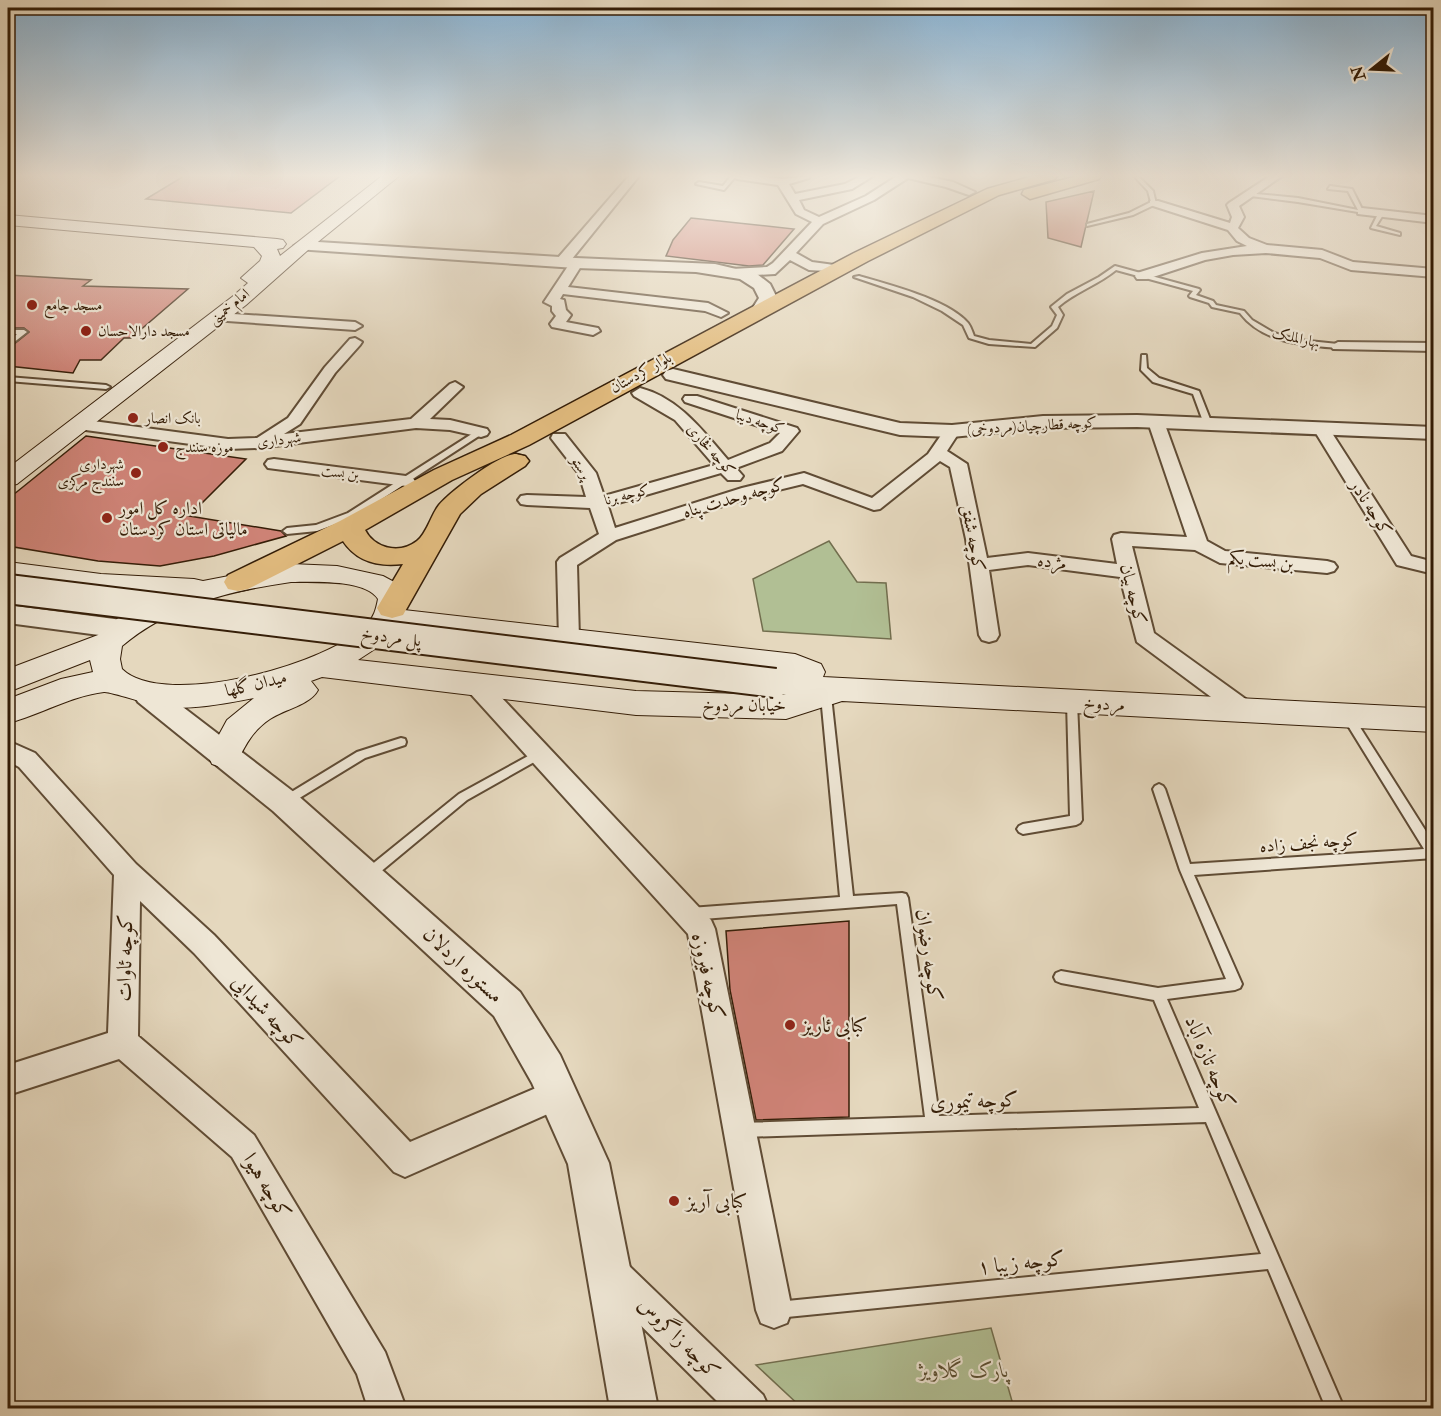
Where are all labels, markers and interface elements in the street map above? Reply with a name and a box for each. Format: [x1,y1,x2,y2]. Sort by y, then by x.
north arrow [1342,39,1402,99]
text: N [1347,63,1371,84]
street label: امام خمینی [204,285,256,332]
place label: مسجد جامع [44,296,102,319]
marker: مسجد جامع [25,298,39,312]
place label: مسجد دارالاحسان [98,322,190,341]
street label: بهارالملک [1270,323,1322,353]
marker: مسجد دارالاحسان [79,324,93,338]
street label: بلوار کردستان [607,348,675,398]
street label: کوچه دیبا [733,405,787,440]
place label: بانک انصار [143,409,201,428]
marker: بانک انصار [126,411,140,425]
street label: کوچه قطارچیان(مردوخی) [966,413,1098,440]
street label: کوچه فخاری [682,420,739,481]
street label: شهرداری [256,428,302,452]
place label: موزه سنندج [175,438,234,460]
marker: موزه سنندج [156,440,170,454]
street label: پرستو [566,451,596,485]
place label: شهرداری سنندج مرکزی [57,455,124,494]
street label: بن بست [320,461,360,485]
marker: شهرداری سنندج مرکزی [129,466,143,480]
street label: کوچه وحدت پناه [680,472,789,526]
street label: کوچه نادر [1343,474,1397,541]
street label: کوچه برنا [602,480,652,511]
place label: اداره کل امور مالیاتی استان کردستان [117,497,248,541]
street label: کوچه شفق [955,503,990,573]
marker: اداره کل امور مالیاتی استان کردستان [100,511,114,525]
street label: بن بست یکم [1227,546,1295,581]
street label: مژده [1036,549,1068,576]
street label: کوچه بیان [1113,561,1152,627]
street label: پل مردوخ [359,622,424,656]
street label: میدان گلها [223,666,289,702]
street label: مردوخ [1082,691,1126,721]
street label: خیابان مردوخ [702,694,786,721]
street label: کوچه نجف زاده [1259,828,1359,859]
street label: کوچه رضوان [909,907,949,1003]
street label: کوچه ئاوات [111,914,139,1002]
street label: مستوره اردلان [417,921,509,1009]
street label: کوچه فیروزه [685,930,731,1022]
street label: کوچه شیدایی [225,969,309,1055]
street label: کوچه تازه آباد [1178,1011,1242,1113]
place label: کبابی ئاریز [800,1012,867,1040]
marker: کبابی ئاریز [783,1018,797,1032]
street label: کوچه تیموری [929,1086,1019,1116]
street label: کوچه هیوا [237,1148,297,1224]
place label: کبابی آریز [684,1188,747,1216]
marker: کبابی آریز [667,1194,681,1208]
street label: کوچه زیبا ۱ [976,1245,1066,1281]
street label: کوچه زاگروس [632,1290,727,1385]
park label: پارک گلاویژ [917,1357,1011,1385]

